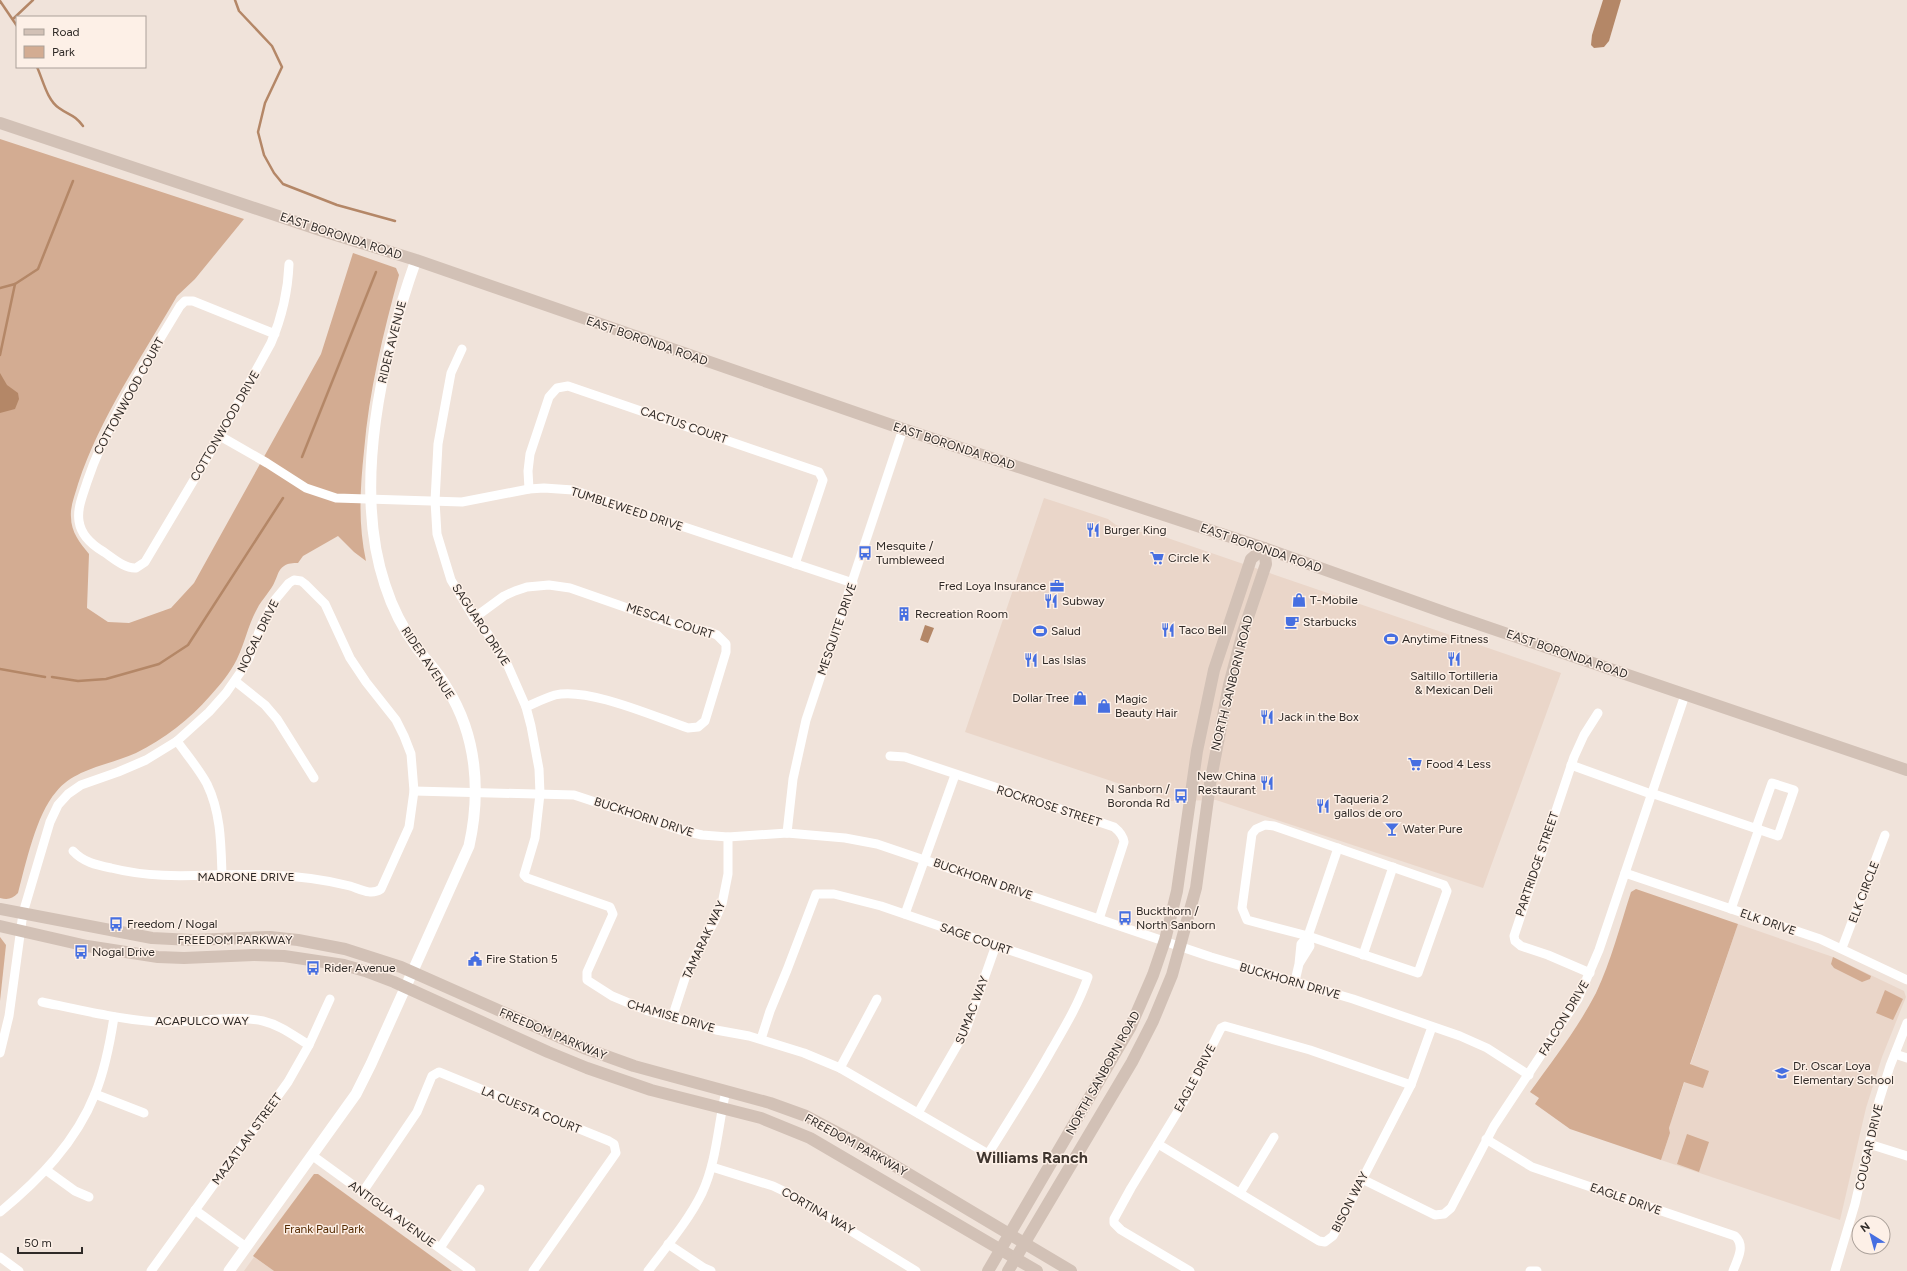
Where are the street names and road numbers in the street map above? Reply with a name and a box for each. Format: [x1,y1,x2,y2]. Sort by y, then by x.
street label: EAST BORONDA ROAD [278,210,404,262]
street label: RIDER AVENUE [375,299,409,385]
street label: EAST BORONDA ROAD [584,314,710,368]
street label: COTTONWOOD COURT [91,335,167,457]
street label: COTTONWOOD DRIVE [188,368,262,484]
street label: CACTUS COURT [639,404,730,447]
street label: EAST BORONDA ROAD [891,420,1017,472]
street label: TUMBLEWEED DRIVE [569,484,685,534]
street label: EAST BORONDA ROAD [1198,521,1324,575]
street label: SAGUARO DRIVE [449,581,513,669]
street label: MESQUITE DRIVE [815,581,859,677]
street label: NOGAL DRIVE [234,597,282,675]
street label: MESCAL COURT [624,600,716,642]
street label: NORTH SANBORN ROAD [1208,614,1256,752]
street label: RIDER AVENUE [399,624,457,702]
street label: EAST BORONDA ROAD [1504,627,1630,681]
street label: ROCKROSE STREET [995,782,1104,830]
street label: BUCKHORN DRIVE [592,794,696,840]
street label: PARTRIDGE STREET [1513,810,1562,918]
street label: BUCKHORN DRIVE [931,855,1035,903]
street label: ELK CIRCLE [1846,859,1882,925]
street label: MADRONE DRIVE [197,870,295,884]
street label: TAMARAK WAY [680,898,729,981]
street label: ELK DRIVE [1738,906,1798,938]
street label: SAGE COURT [938,920,1014,958]
street label: FREEDOM PARKWAY [177,933,293,947]
street label: BUCKHORN DRIVE [1238,960,1342,1002]
street label: SUMAC WAY [953,973,992,1046]
street label: FALCON DRIVE [1536,978,1592,1058]
street label: CHAMISE DRIVE [625,997,717,1035]
street label: FREEDOM PARKWAY [497,1005,609,1063]
street label: NORTH SANBORN ROAD [1063,1009,1143,1137]
street label: ACAPULCO WAY [155,1014,250,1028]
street label: EAGLE DRIVE [1171,1042,1219,1114]
street label: LA CUESTA COURT [479,1084,583,1137]
street label: MAZATLAN STREET [209,1090,285,1187]
street label: COUGAR DRIVE [1852,1102,1886,1192]
street label: FREEDOM PARKWAY [802,1111,910,1179]
street label: BISON WAY [1329,1169,1372,1235]
street label: ANTIGUA AVENUE [346,1178,438,1250]
street label: EAGLE DRIVE [1588,1180,1664,1218]
street label: CORTINA WAY [779,1184,858,1238]

